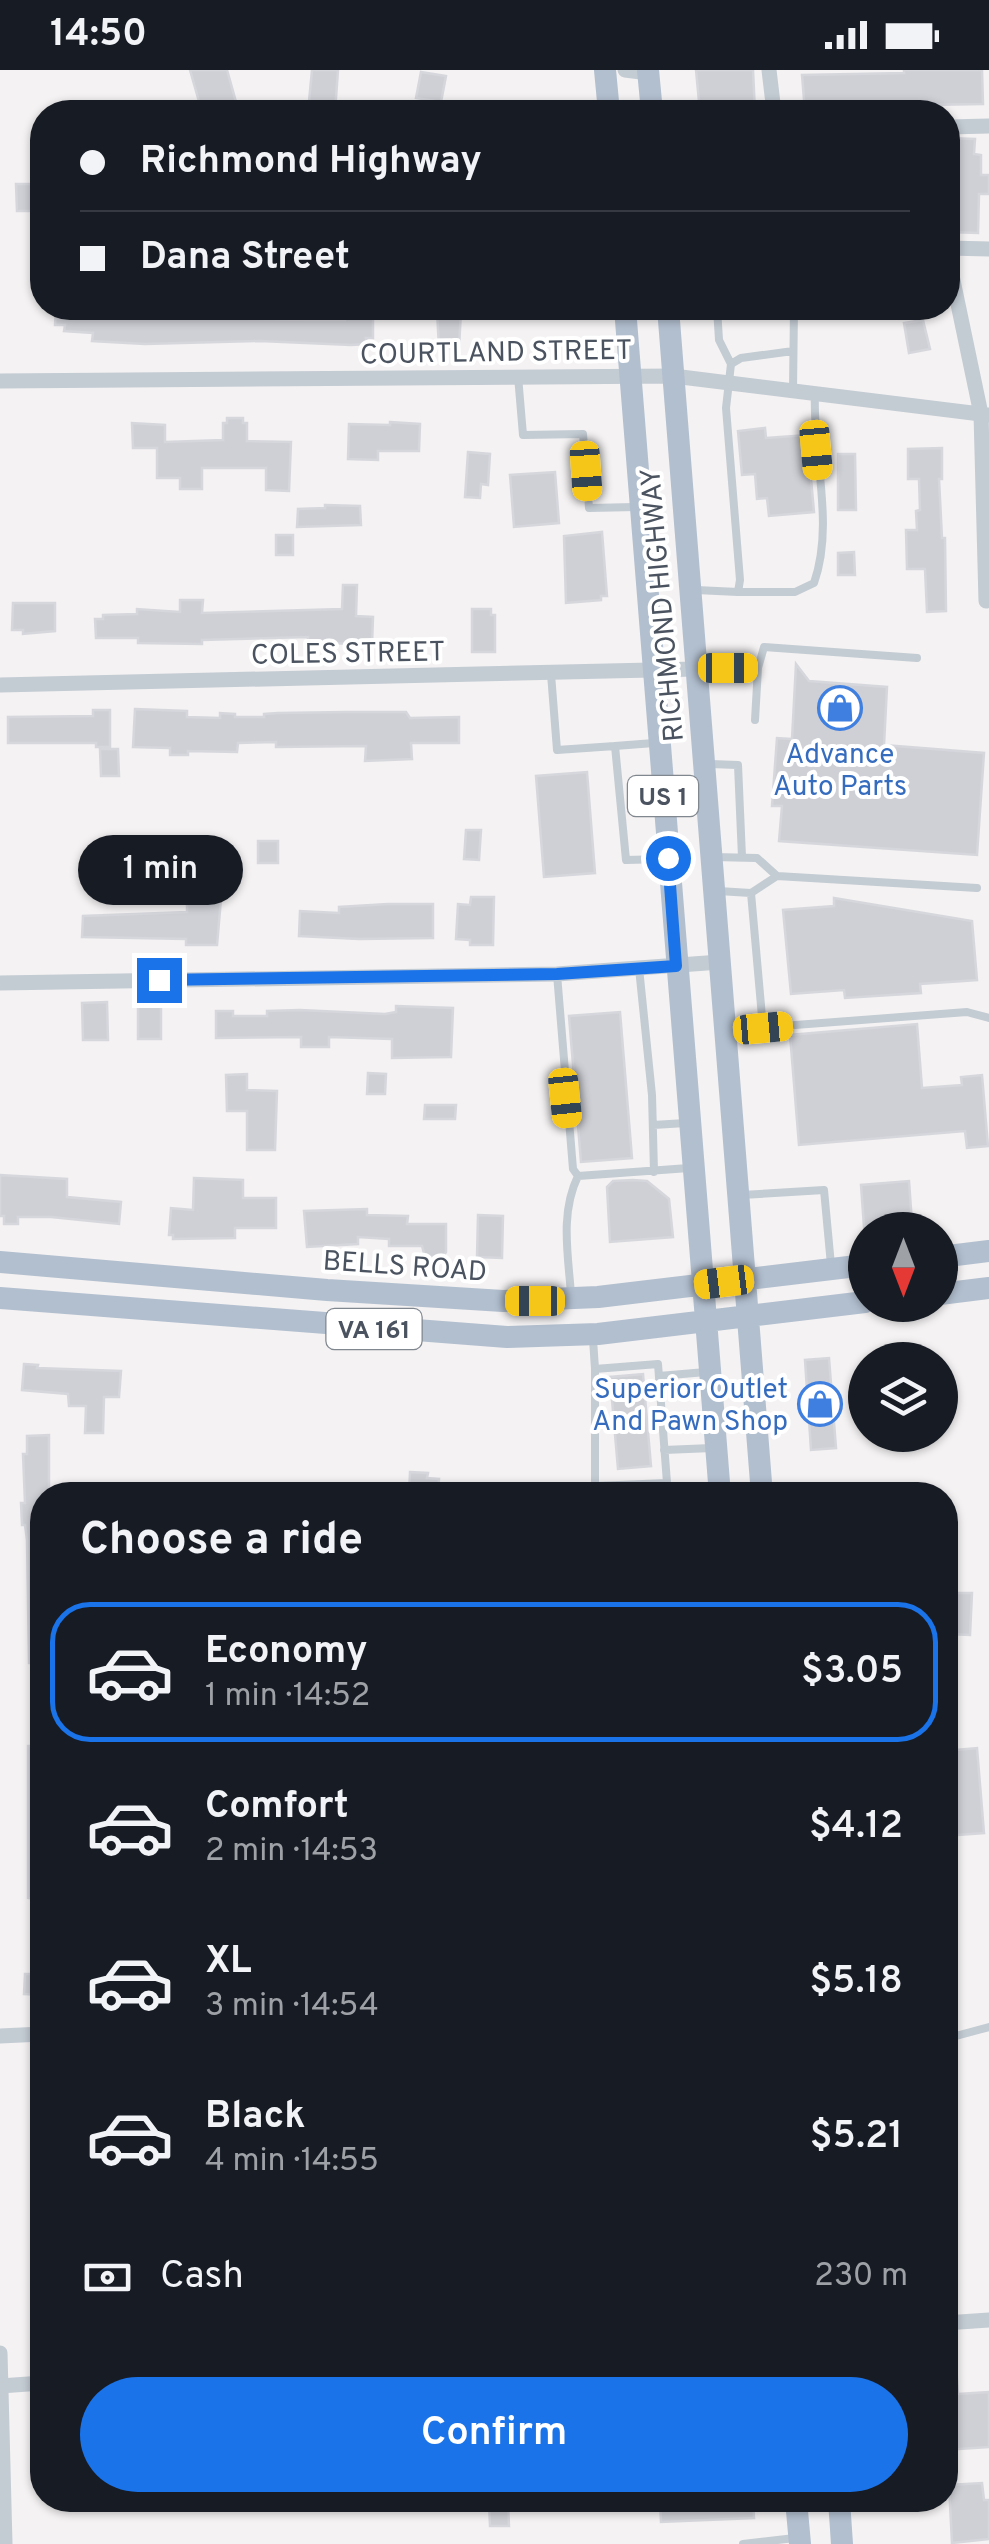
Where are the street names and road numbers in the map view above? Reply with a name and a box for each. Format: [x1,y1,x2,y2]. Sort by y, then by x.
street label: COURTLAND STREET [360,334,633,374]
street label: RICHMOND HIGHWAY [634,466,694,743]
street label: COLES STREET [251,635,445,675]
road number: US 1 [628,776,698,816]
street label: BELLS ROAD [321,1244,488,1292]
road number: VA 161 [326,1309,422,1349]

